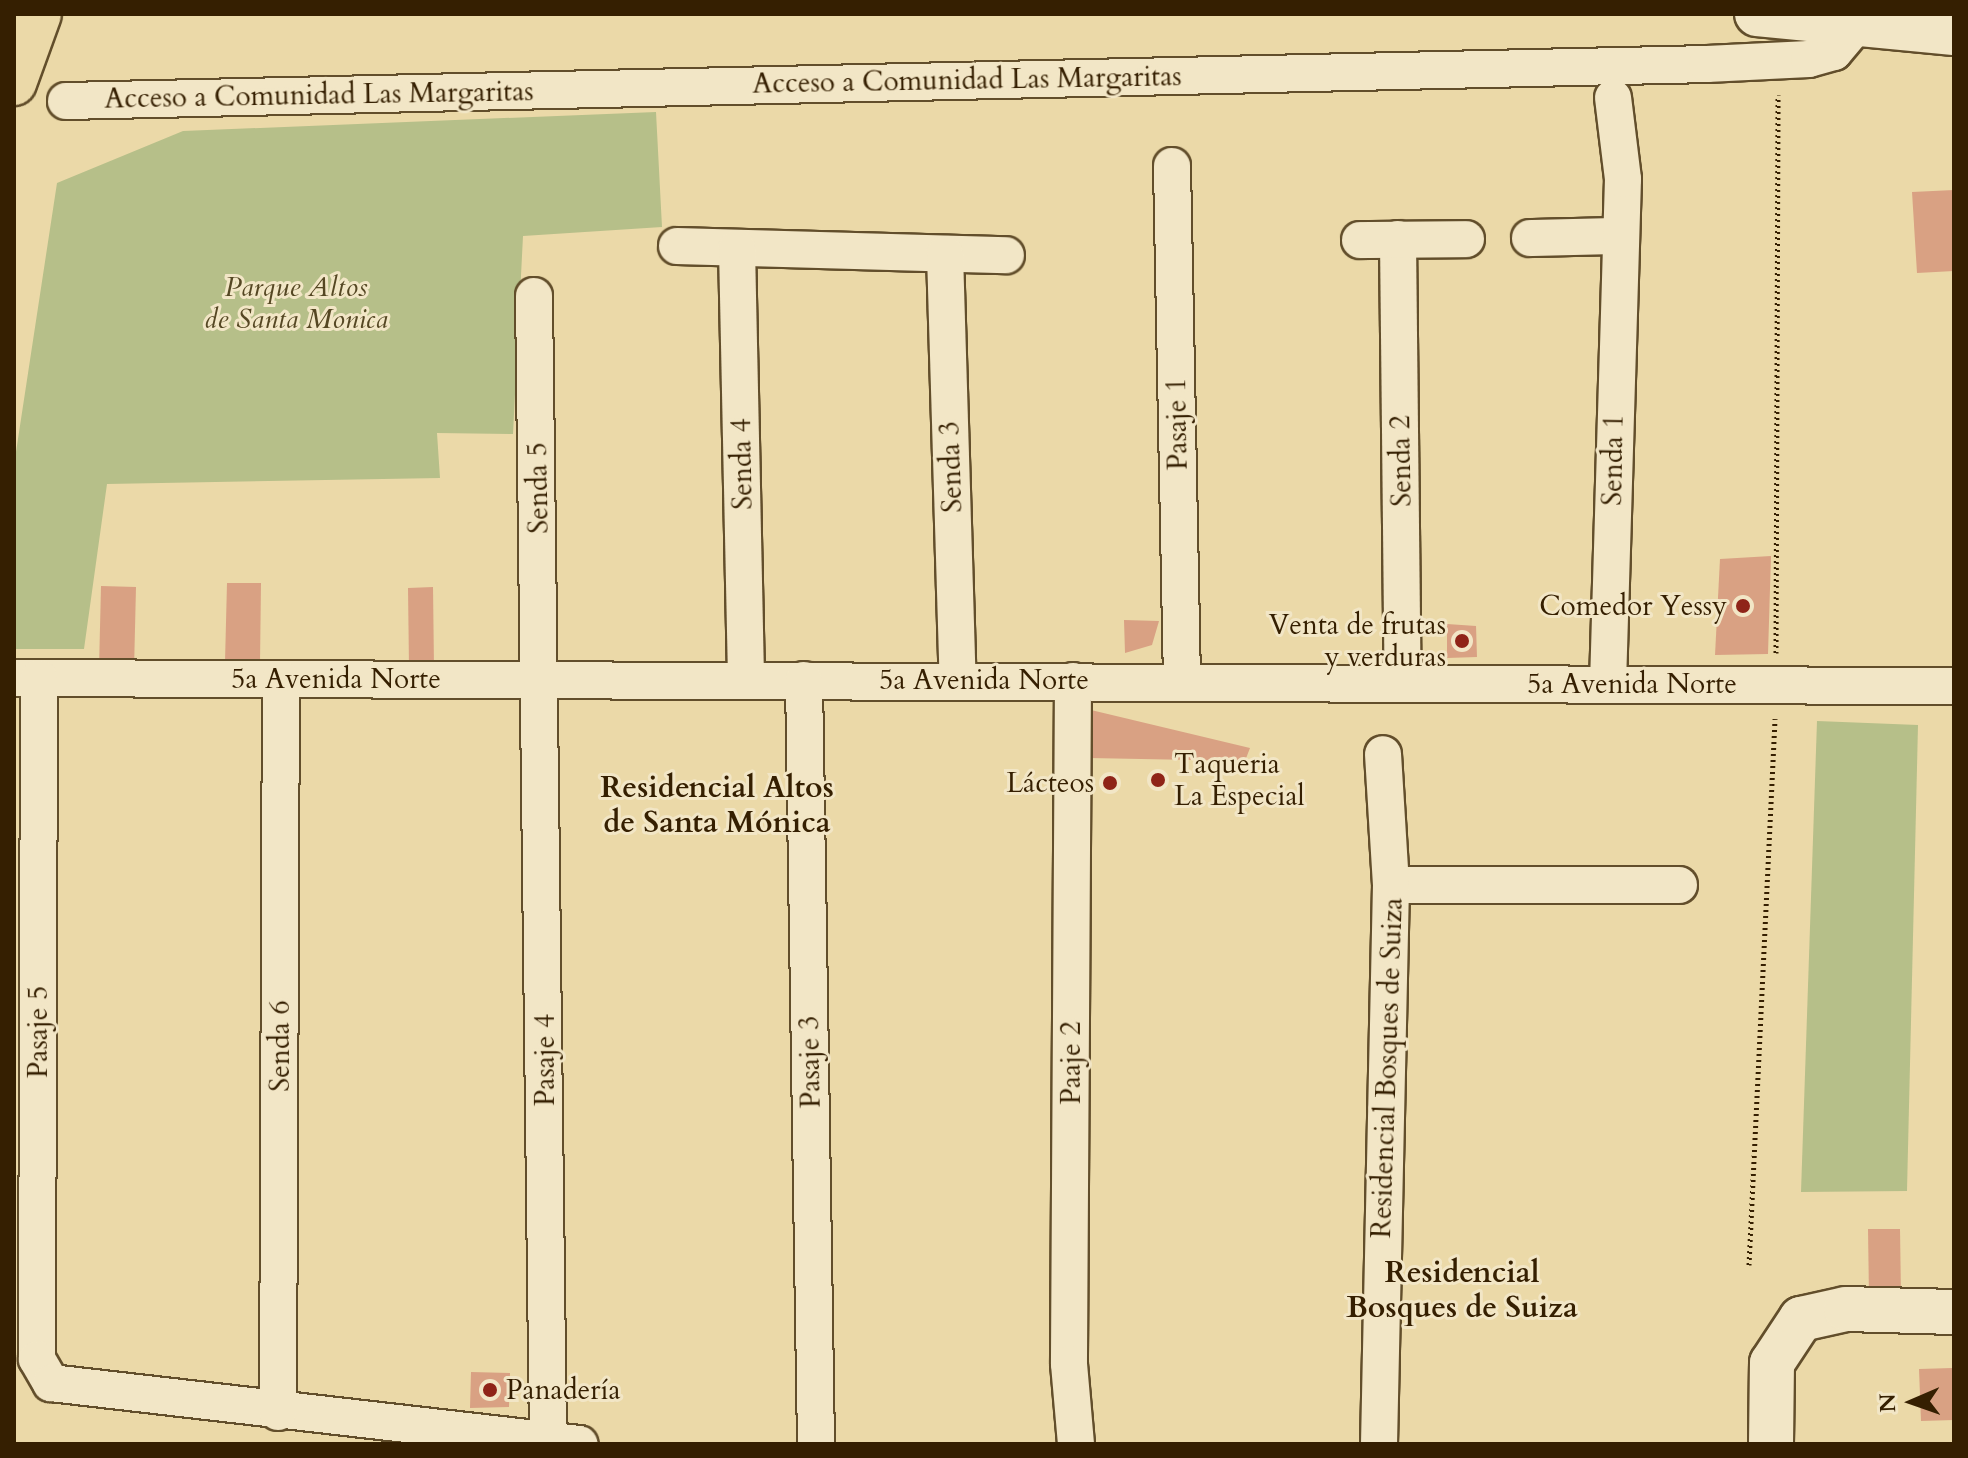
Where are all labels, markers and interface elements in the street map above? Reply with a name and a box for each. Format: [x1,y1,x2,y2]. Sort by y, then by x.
street label: Acceso a Comunidad Las Margaritas [752,59,1182,101]
street label: Acceso a Comunidad Las Margaritas [104,74,534,116]
park label: Parque Altos de Santa Monica [204,270,388,336]
street label: Pasaje 1 [1159,377,1195,471]
street label: Senda 1 [1595,414,1631,506]
street label: Senda 2 [1383,415,1419,507]
street label: Senda 4 [724,418,760,510]
street label: Senda 3 [933,421,969,513]
street label: Senda 5 [520,442,556,534]
place label: Comedor Yessy [1539,589,1727,623]
marker: Comedor Yessy [1734,597,1752,615]
place label: Venta de frutas y verduras [1269,608,1446,674]
marker: Venta de frutas y verduras [1453,632,1471,650]
street label: 5a Avenida Norte [231,662,441,696]
street label: 5a Avenida Norte [879,663,1089,697]
street label: 5a Avenida Norte [1527,667,1737,701]
place label: Taqueria La Especial [1174,747,1305,813]
place label: Lácteos [1006,766,1094,800]
district label: Residencial Altos de Santa Mónica [600,770,834,840]
marker: Taqueria La Especial [1149,771,1167,789]
marker: Lácteos [1101,774,1119,792]
street label: Residencial Bosques de Suiza [1364,897,1410,1239]
street label: Pasaje 5 [21,986,55,1078]
street label: Senda 6 [263,1000,297,1092]
street label: Pasaje 4 [528,1014,562,1106]
street label: Pasaje 3 [792,1015,828,1109]
street label: Paaje 2 [1054,1021,1088,1105]
district label: Residencial Bosques de Suiza [1346,1255,1578,1326]
north arrow [1872,1362,1952,1442]
place label: Panadería [506,1373,620,1407]
marker: Panadería [481,1381,499,1399]
text: N [1873,1393,1903,1413]

